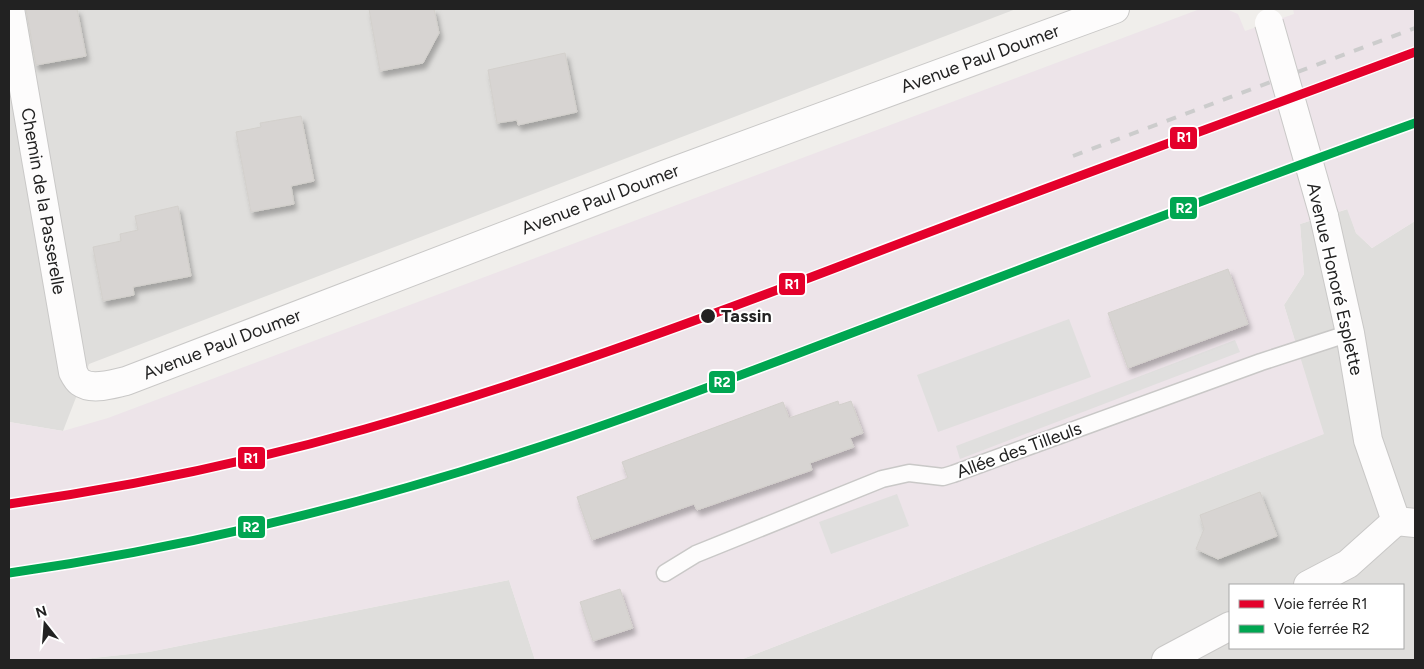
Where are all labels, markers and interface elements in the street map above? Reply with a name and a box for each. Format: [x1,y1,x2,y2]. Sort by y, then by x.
street label: Avenue Paul Doumer [898,19,1062,98]
street label: Chemin de la Passerelle [16,106,70,296]
line badge: R1 [1169,126,1198,150]
text: R1 [1177,129,1191,146]
street label: Avenue Paul Doumer [518,159,682,239]
street label: Avenue Honoré Esplette [1302,181,1368,378]
line badge: R2 [1169,196,1198,220]
text: R2 [1175,200,1193,217]
line badge: R1 [778,272,806,296]
text: R1 [785,276,799,293]
street label: Avenue Paul Doumer [140,304,304,384]
place label: Tassin [721,305,772,327]
marker: Tassin [699,307,717,325]
line badge: R2 [708,370,736,394]
text: R2 [713,374,731,391]
street label: Allée des Tilleuls [953,417,1085,483]
line badge: R1 [237,446,266,470]
text: R1 [244,450,258,467]
line badge: R2 [237,515,266,539]
text: R2 [242,519,260,536]
legend [1229,584,1404,649]
text: Voie ferrée R1 [1274,595,1367,613]
north arrow [20,599,70,649]
text: N [34,602,49,622]
text: Voie ferrée R2 [1274,620,1370,638]

